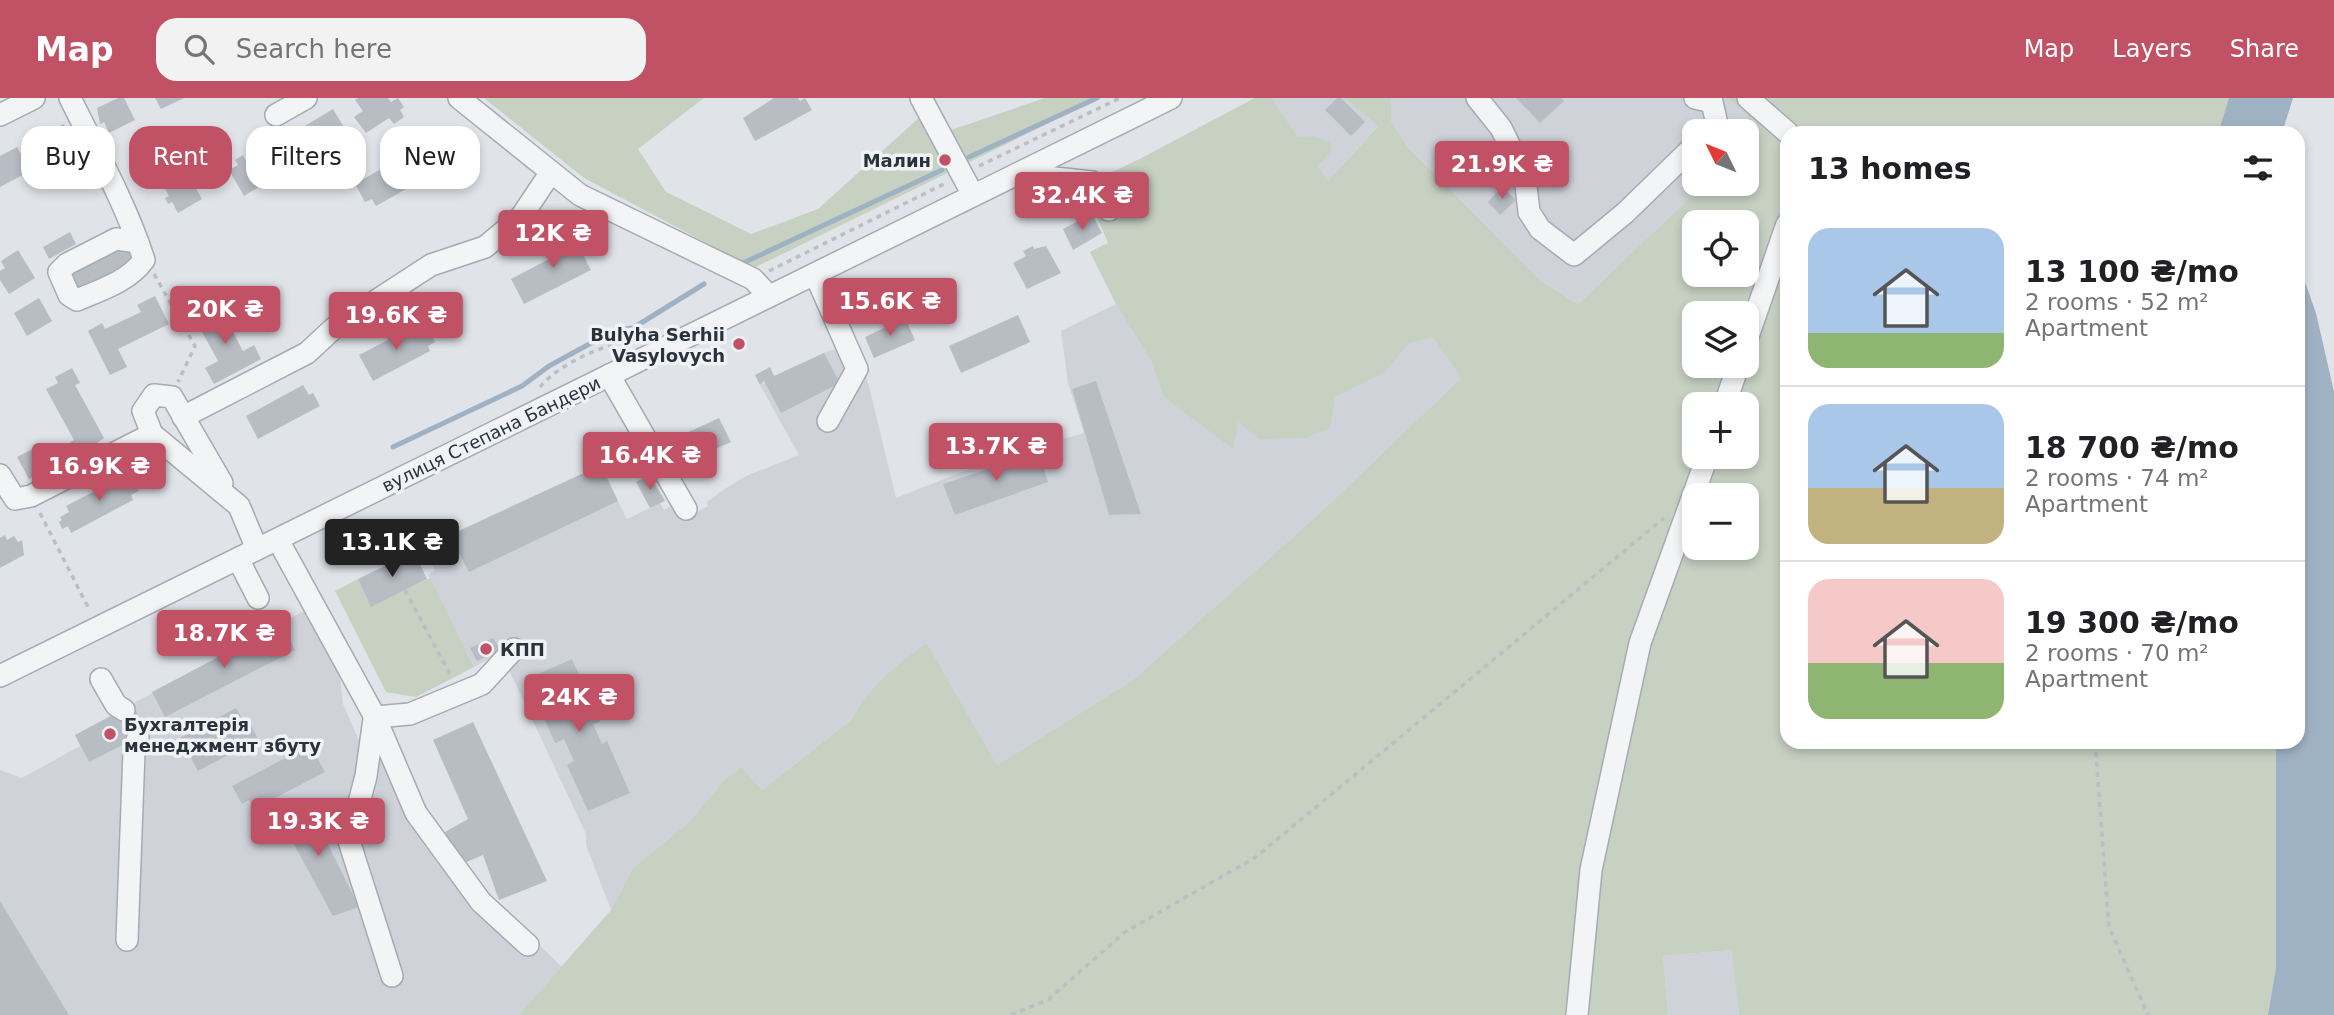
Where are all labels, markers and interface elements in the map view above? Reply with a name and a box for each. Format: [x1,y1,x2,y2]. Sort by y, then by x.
search box [156,18,646,81]
text: Map [35,30,114,69]
icon: search [180,30,218,68]
text: Search here [236,34,392,64]
text: Map [2024,35,2074,63]
text: Layers [2112,35,2192,63]
text: Share [2230,35,2299,63]
north arrow [1682,119,1759,196]
map controls [1682,119,1759,560]
chip: Buy [21,126,115,189]
chip: Rent [129,126,232,189]
chip: Filters [246,126,366,189]
chip: New [380,126,480,189]
pin: 21.9K ₴ [1437,141,1567,201]
icon: filters [2239,149,2277,187]
place label: Малин [863,150,931,171]
text: 21.9K ₴ [1451,151,1553,177]
text: 13 homes [1808,151,1972,186]
marker: Малин [937,152,953,168]
pin: 32.4K ₴ [1017,172,1147,232]
text: 32.4K ₴ [1031,182,1133,208]
button: locate [1682,210,1759,287]
pin: 12K ₴ [504,211,602,270]
text: 12K ₴ [514,220,592,246]
text: 13 100 ₴/mo [2025,254,2239,289]
icon: home [1864,256,1948,340]
pin: 15.6K ₴ [825,278,955,338]
pin: 20K ₴ [176,286,274,346]
text: 15.6K ₴ [839,288,941,314]
text: 2 rooms · 52 m² [2025,289,2209,315]
pin: 19.6K ₴ [331,292,461,352]
text: 20K ₴ [186,296,264,322]
button: layers [1682,301,1759,378]
text: 19.6K ₴ [345,302,447,328]
text: Apartment [2025,315,2148,341]
place label: Bulyha Serhii Vasylovych [590,324,725,366]
marker: Bulyha Serhii Vasylovych [731,336,747,352]
street label: вулиця Степана Бандери [378,372,604,496]
button: + [1682,392,1759,469]
pin: 13.7K ₴ [931,424,1061,483]
text: 18 700 ₴/mo [2025,430,2239,465]
pin: 16.4K ₴ [585,432,715,492]
icon: home [1864,432,1948,516]
text: 13.7K ₴ [945,433,1047,459]
text: 16.4K ₴ [599,442,701,468]
pin: 16.9K ₴ [34,444,164,503]
text: 16.9K ₴ [48,453,150,479]
text: 2 rooms · 74 m² [2025,465,2209,491]
button: − [1682,483,1759,560]
text: Apartment [2025,491,2148,517]
pin: 13.1K ₴ [327,519,457,579]
text: 13.1K ₴ [341,529,443,555]
text: 19 300 ₴/mo [2025,605,2239,640]
icon: home [1864,607,1948,691]
pin: 18.7K ₴ [159,610,289,670]
text: 18.7K ₴ [173,620,275,646]
place label: КПП [500,639,545,660]
text: 2 rooms · 70 m² [2025,640,2209,666]
marker: КПП [478,641,494,657]
text: Apartment [2025,666,2148,692]
pin: 24K ₴ [530,674,628,734]
text: 24K ₴ [540,684,618,710]
place label: Бухгалтерія менеджмент збуту [124,714,321,756]
marker: Бухгалтерія менеджмент збуту [102,726,118,742]
pin: 19.3K ₴ [253,798,383,858]
text: 19.3K ₴ [267,808,369,834]

